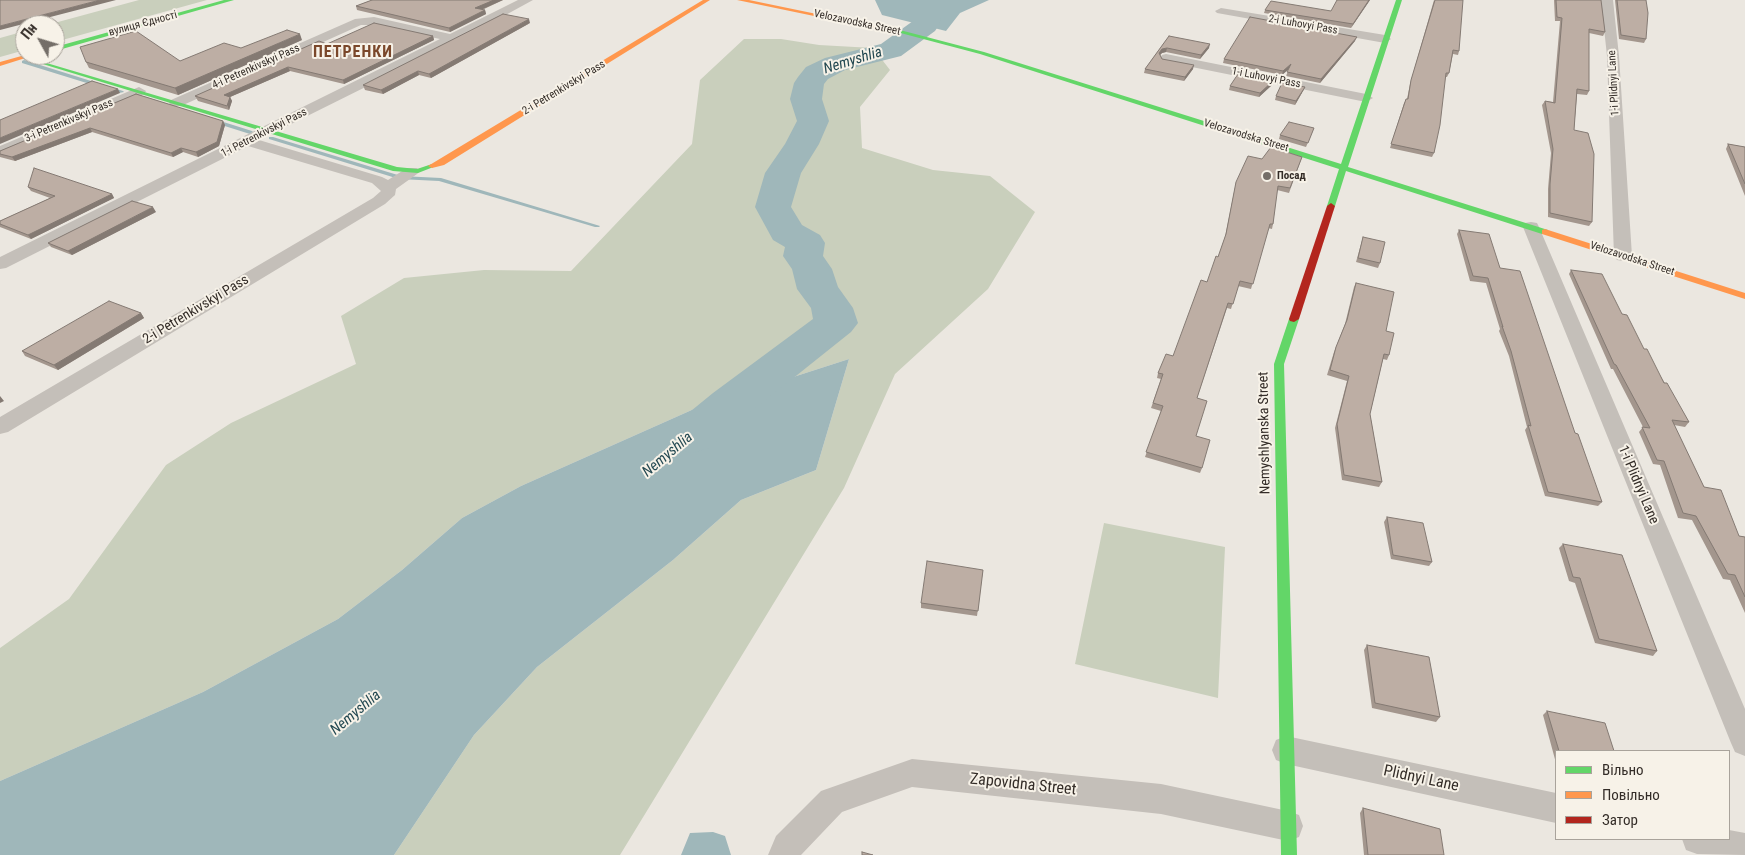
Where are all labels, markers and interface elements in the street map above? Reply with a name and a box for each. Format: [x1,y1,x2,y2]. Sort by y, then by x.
street label: Velozavodska Street [812,7,902,39]
street label: вулиця Єдності [107,9,179,39]
street label: 2-i Luhovyi Pass [1267,12,1339,38]
north arrow [15,15,65,65]
text: Пн [18,20,40,42]
street label: 4-i Petrenkivskyi Pass [210,42,302,92]
district label: ПЕТРЕНКИ [312,43,394,63]
water label: Nemyshlia [822,44,884,78]
street label: 1-i Plidnyi Lane [1606,50,1622,116]
street label: 2-i Petrenkivskyi Pass [520,58,608,118]
street label: 1-i Luhovyi Pass [1230,65,1302,91]
street label: 3-i Petrenkivskyi Pass [23,96,115,146]
street label: 1-i Petrenkivskyi Pass [219,106,309,160]
street label: Velozavodska Street [1202,117,1290,155]
place label: Посад [1277,169,1306,183]
marker: Посад [1261,170,1273,182]
street label: Velozavodska Street [1588,239,1676,279]
street label: 2-i Petrenkivskyi Pass [140,272,252,348]
street label: Nemyshlyanska Street [1256,372,1274,494]
water label: Nemyshlia [639,429,697,481]
street label: 1-i Plidnyi Lane [1614,443,1662,527]
water label: Nemyshlia [327,687,385,739]
legend [1555,750,1730,840]
text: Вільно [1602,761,1644,779]
street label: Plidnyi Lane [1382,762,1460,796]
street label: Zapovidna Street [969,770,1077,800]
text: Повільно [1602,786,1660,804]
text: Затор [1602,811,1638,829]

